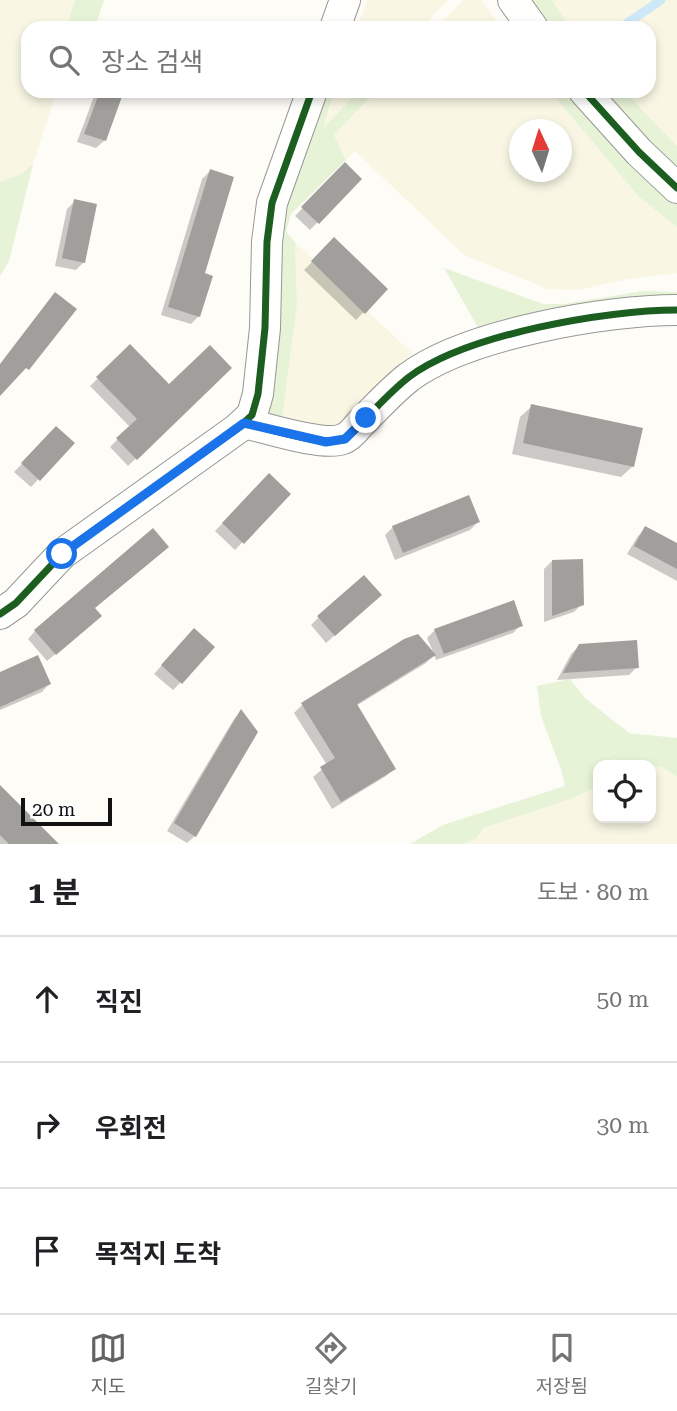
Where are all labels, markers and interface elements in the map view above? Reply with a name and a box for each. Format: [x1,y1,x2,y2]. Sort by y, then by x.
search box [21,21,656,98]
icon: search [45,41,83,79]
text: 장소 검색 [101,47,203,77]
north arrow [509,119,572,182]
route end [350,402,381,433]
route start [46,538,77,569]
map controls [593,760,656,823]
button: locate [593,760,656,823]
scale bar [21,795,112,827]
text: 20 m [32,798,75,821]
text: 1 분 [28,875,80,910]
text: 도보 · 80 m [537,879,649,906]
icon: ahead [28,980,66,1018]
text: 50 m [596,986,649,1013]
text: 직진 [95,987,143,1017]
icon: right [28,1106,66,1144]
text: 30 m [596,1112,649,1139]
text: 우회전 [95,1113,167,1143]
icon: arrive [28,1232,66,1270]
text: 목적지 도착 [95,1239,221,1269]
tab: 지도 [89,1329,127,1398]
tab: 길찾기 [305,1329,358,1398]
tab: 저장됨 [536,1329,588,1398]

